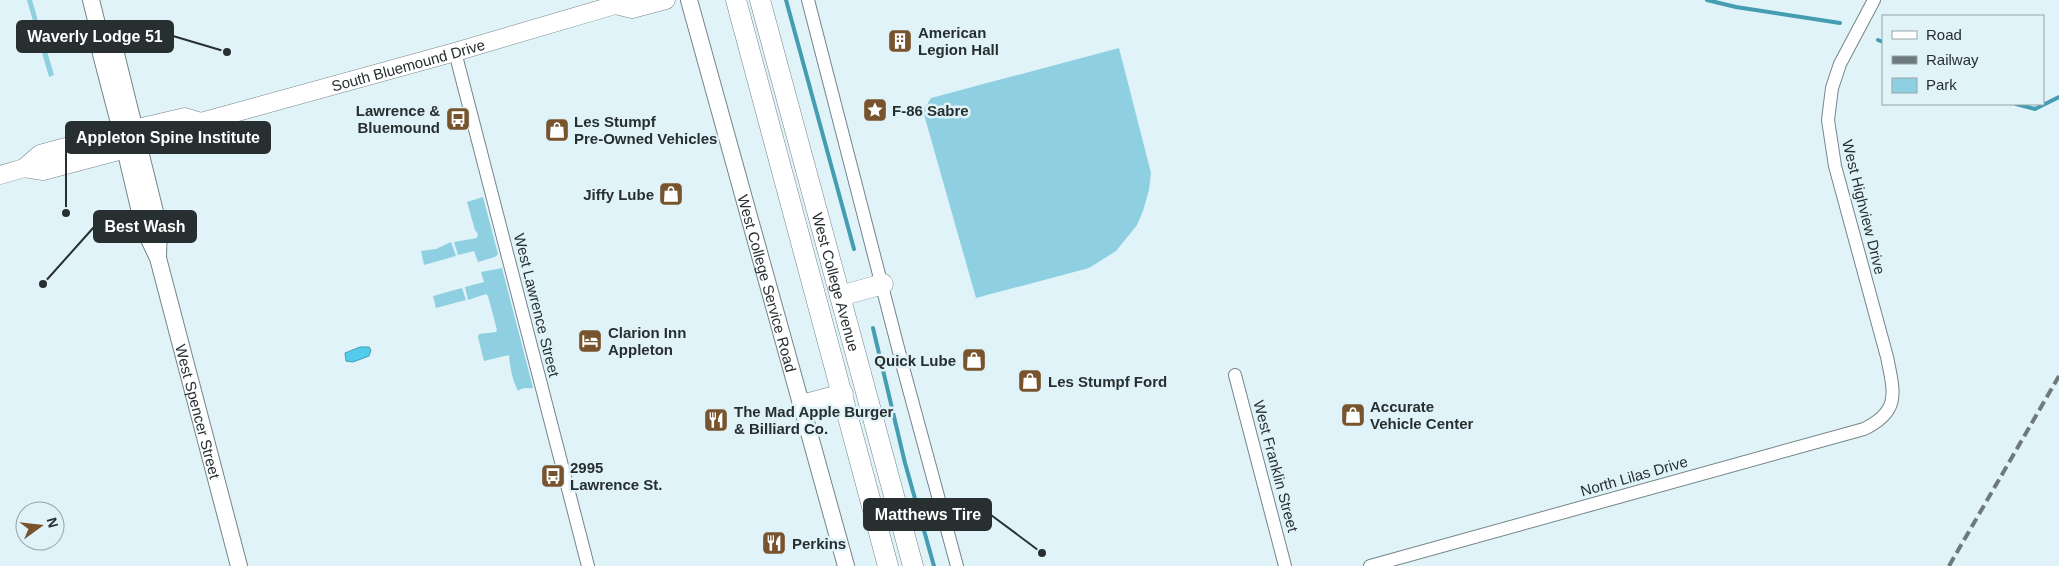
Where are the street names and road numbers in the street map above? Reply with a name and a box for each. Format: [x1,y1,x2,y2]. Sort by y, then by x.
street label: South Bluemound Drive [329,35,487,94]
street label: West Highview Drive [1839,138,1889,276]
street label: West College Service Road [735,193,800,374]
street label: West College Avenue [809,211,863,353]
street label: West Lawrence Street [511,231,563,379]
street label: West Spencer Street [173,342,224,481]
street label: West Franklin Street [1250,398,1302,534]
street label: North Lilas Drive [1578,453,1690,499]

